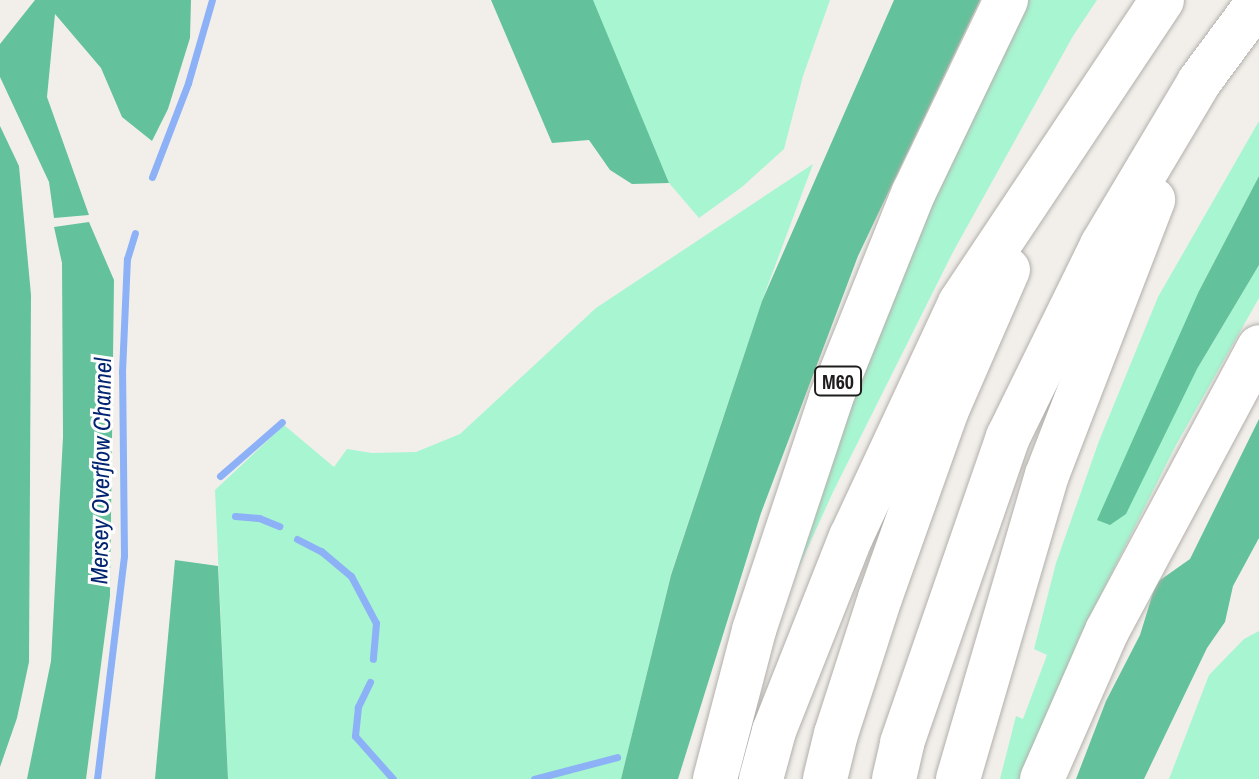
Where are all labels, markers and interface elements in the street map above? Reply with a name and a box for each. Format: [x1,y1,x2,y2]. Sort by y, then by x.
water label: Mersey Overflow Channel [85,358,117,584]
road number: M60 [814,365,862,397]

